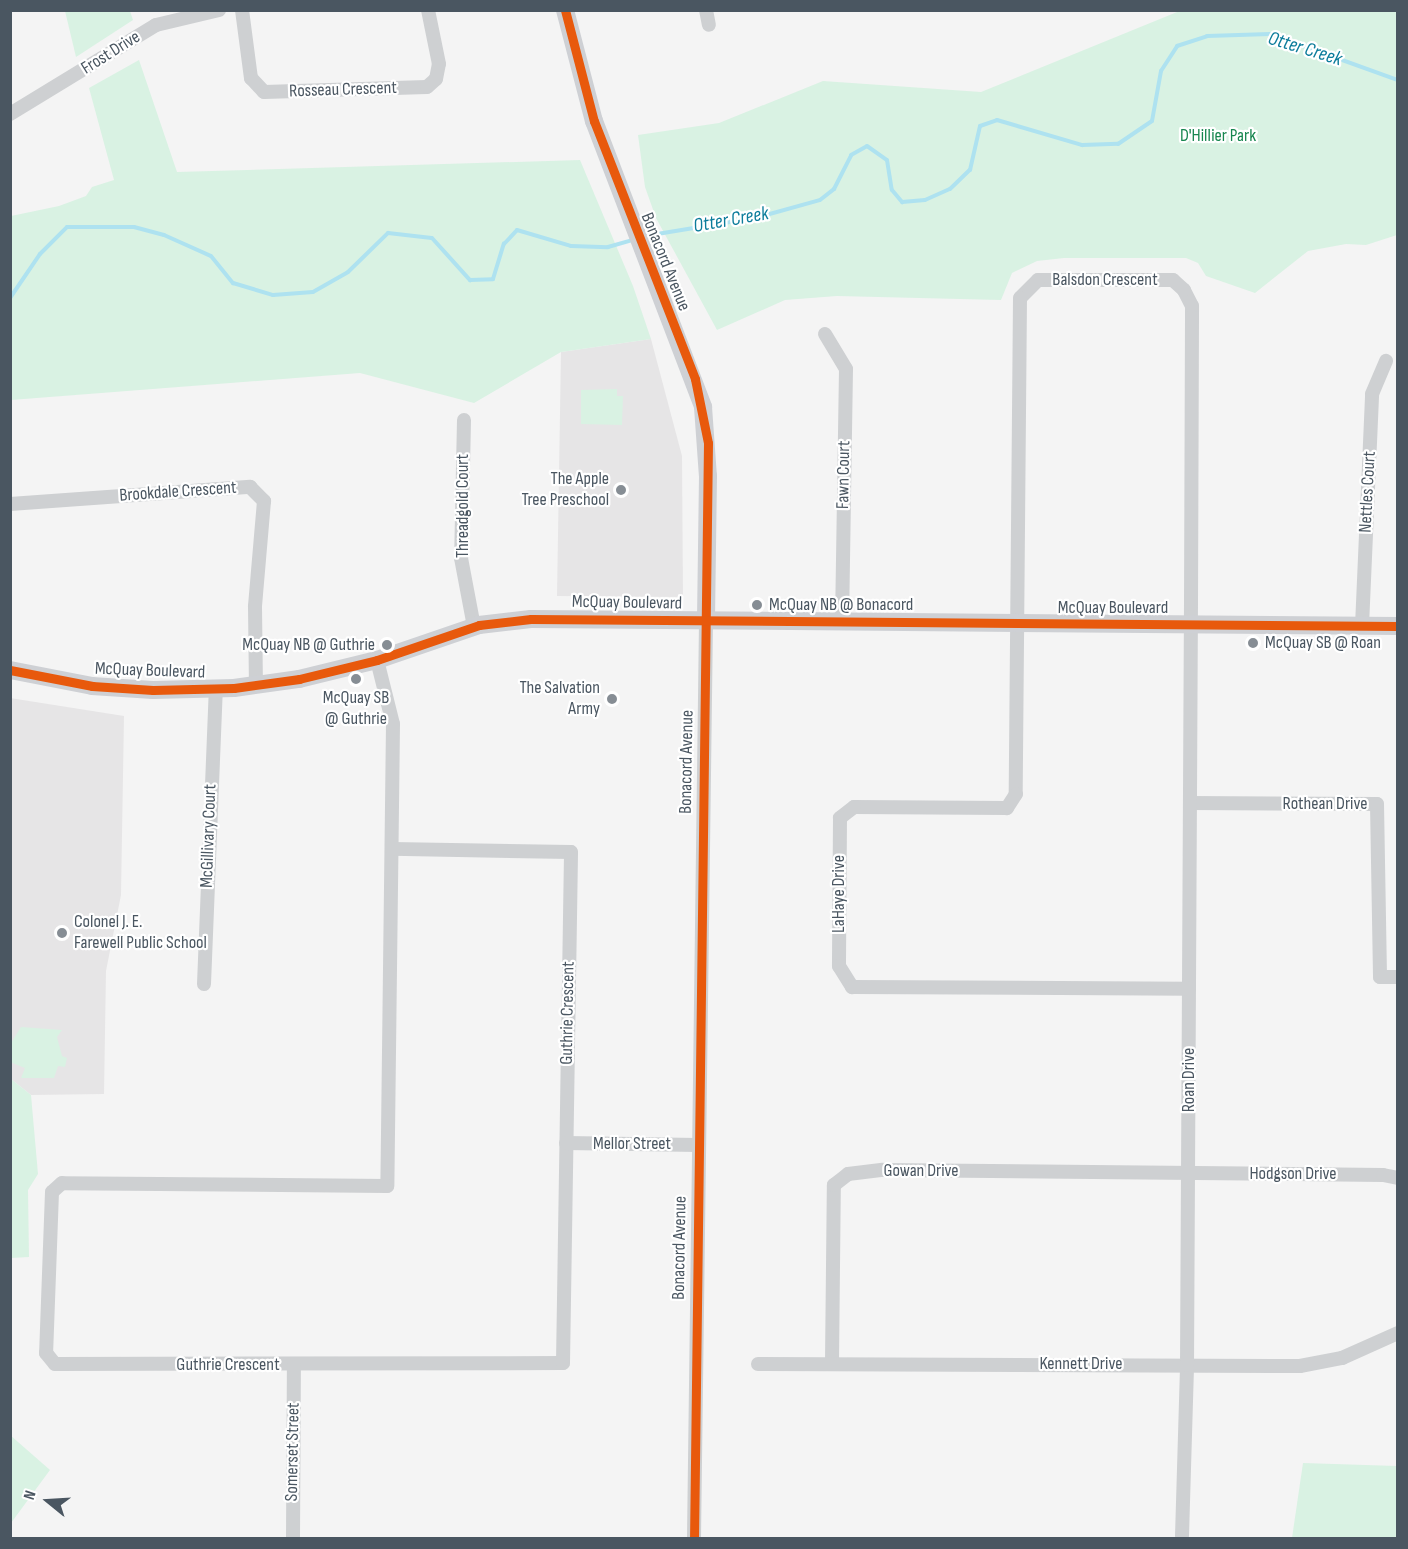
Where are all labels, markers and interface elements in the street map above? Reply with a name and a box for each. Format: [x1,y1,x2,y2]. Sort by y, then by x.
water label: Otter Creek [1265,26,1345,72]
street label: Frost Drive [78,27,144,79]
street label: Rosseau Crescent [289,77,397,103]
park label: D'Hillier Park [1180,125,1256,147]
water label: Otter Creek [692,202,770,238]
street label: Bonacord Avenue [636,210,694,314]
street label: Balsdon Crescent [1052,269,1158,291]
street label: Fawn Court [833,441,855,509]
street label: Nettles Court [1355,451,1381,533]
street label: Threadgold Court [452,454,474,558]
place label: The Apple Tree Preschool [521,469,609,512]
street label: Brookdale Crescent [119,477,237,507]
marker: The Apple Tree Preschool [614,483,628,497]
street label: McQuay Boulevard [572,591,682,615]
place label: McQuay NB @ Bonacord [769,594,913,616]
street label: McQuay Boulevard [1058,597,1168,619]
marker: McQuay NB @ Bonacord [750,598,764,612]
place label: McQuay SB @ Roan [1265,632,1381,654]
place label: McQuay NB @ Guthrie [242,634,375,656]
marker: McQuay SB @ Roan [1246,636,1260,650]
marker: McQuay NB @ Guthrie [380,638,394,652]
street label: McQuay Boulevard [94,658,206,684]
marker: McQuay SB @ Guthrie [349,672,363,686]
place label: The Salvation Army [519,678,600,720]
place label: McQuay SB @ Guthrie [323,688,389,730]
marker: The Salvation Army [605,692,619,706]
street label: Bonacord Avenue [675,710,699,814]
street label: McGillivary Court [196,784,222,888]
street label: Rothean Drive [1283,793,1367,815]
street label: LaHaye Drive [828,855,850,933]
place label: Colonel J. E. Farewell Public School [74,912,207,954]
marker: Colonel J. E. Farewell Public School [55,926,69,940]
street label: Guthrie Crescent [556,961,580,1065]
street label: Roan Drive [1178,1048,1200,1112]
street label: Mellor Street [593,1133,671,1155]
street label: Gowan Drive [883,1160,959,1182]
street label: Hodgson Drive [1249,1163,1337,1185]
street label: Bonacord Avenue [668,1196,692,1300]
street label: Kennett Drive [1040,1353,1122,1375]
street label: Guthrie Crescent [176,1354,280,1376]
street label: Somerset Street [281,1402,305,1502]
north arrow [18,1471,78,1531]
text: N [20,1488,41,1502]

